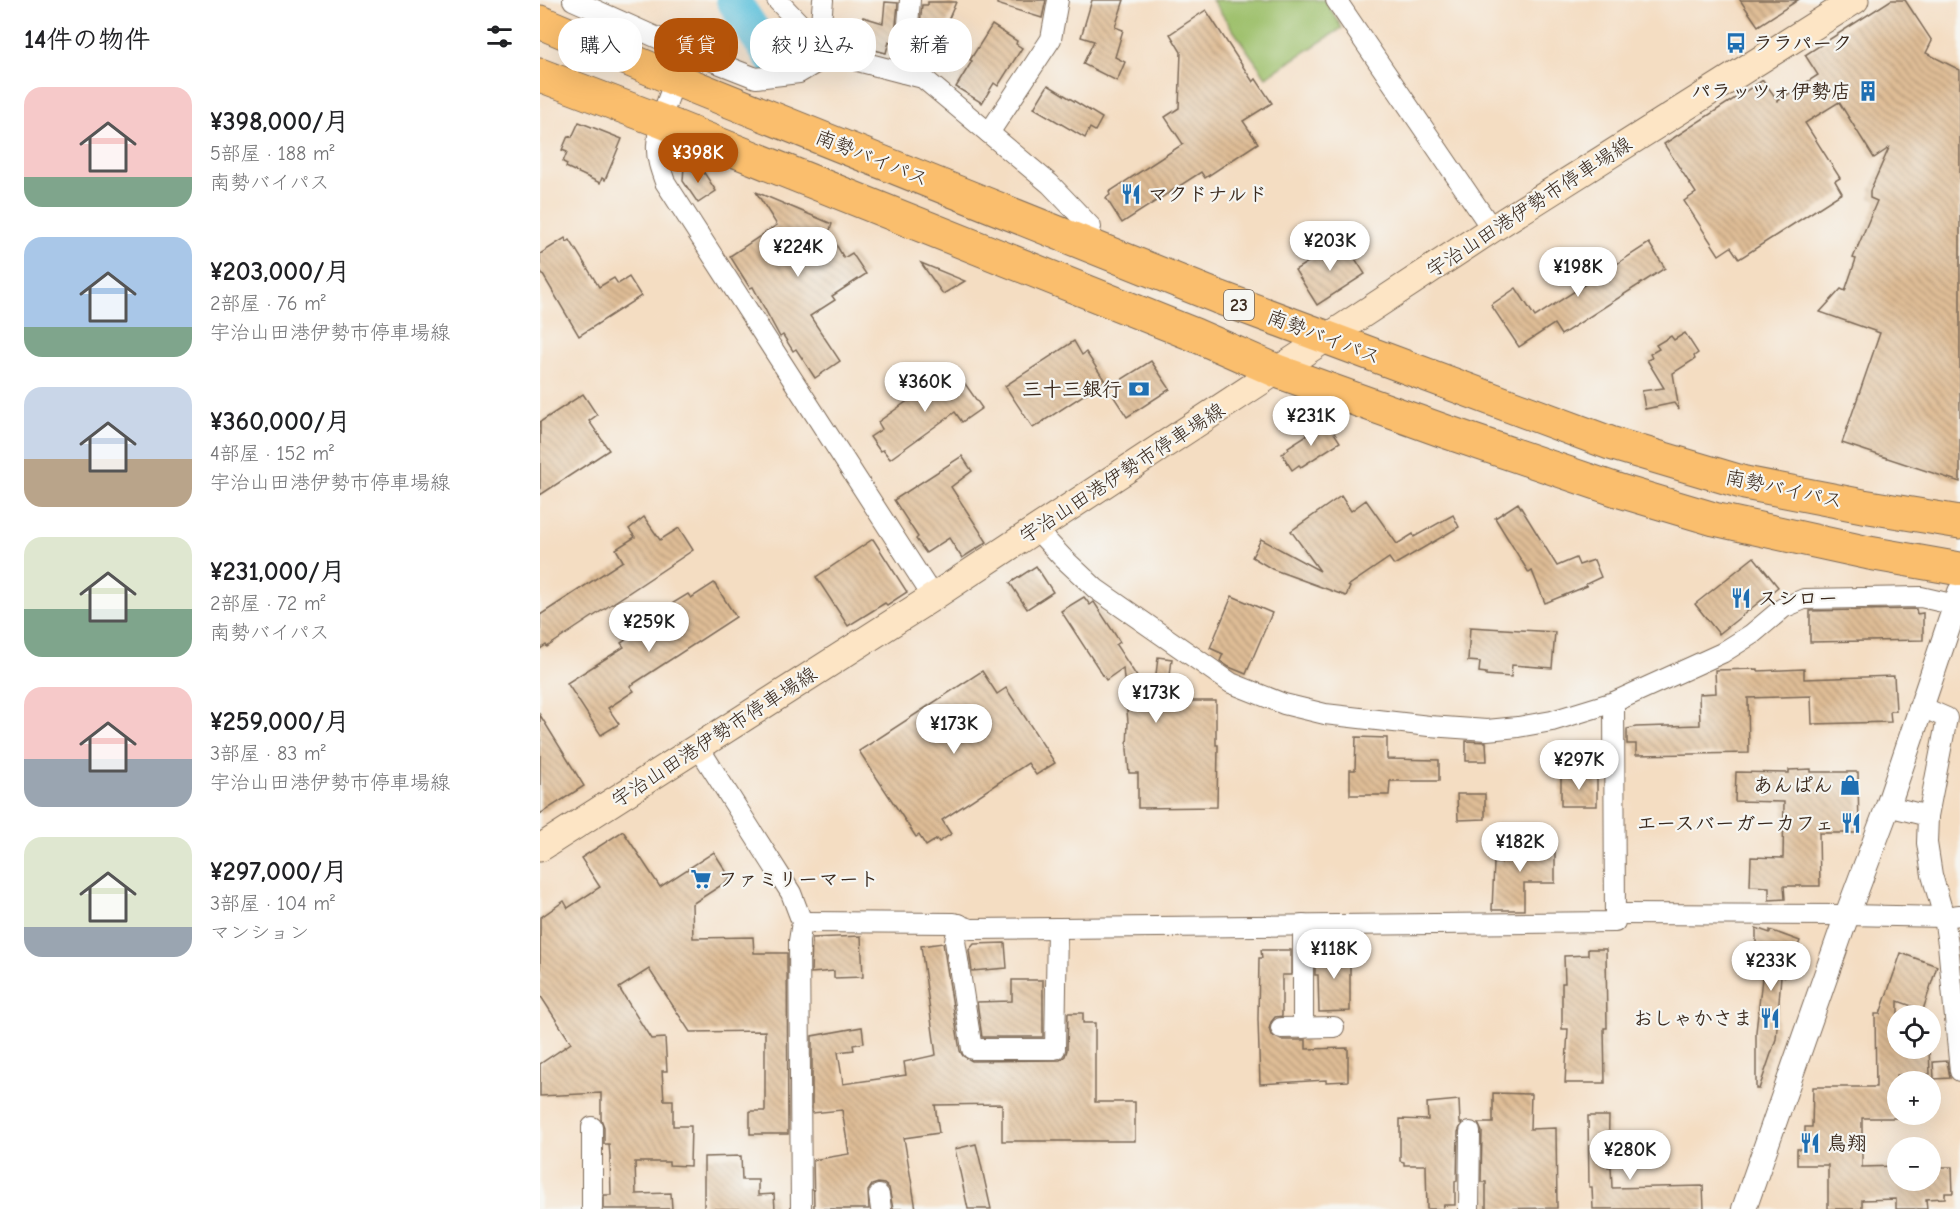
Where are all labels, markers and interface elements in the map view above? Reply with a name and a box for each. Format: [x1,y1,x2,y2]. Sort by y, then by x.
chip: 購入 [558,18,642,72]
chip: 賃貸 [654,18,738,72]
chip: 絞り込み [750,18,876,72]
chip: 新着 [888,18,972,72]
icon: filters [483,20,516,53]
text: 14件の物件 [24,25,150,55]
bus stop icon: ララパーク [1724,31,1748,55]
place label: ララパーク [1753,32,1852,55]
building icon: パラッツォ伊勢店 [1856,79,1880,103]
place label: パラッツォ伊勢店 [1691,80,1851,103]
text: ¥398,000/月 [210,107,350,137]
icon: home [72,111,144,183]
street label: 南勢バイパス [812,125,932,191]
street label: 宇治山田港伊勢市停車場線 [1422,132,1636,282]
pin: ¥398K [656,133,740,184]
text: ¥398K [672,141,724,164]
text: 5部屋 · 188 m² [210,142,334,165]
text: 南勢バイパス [210,171,330,194]
restaurant icon: マクドナルド [1119,182,1143,206]
place label: マクドナルド [1148,183,1267,206]
pin: ¥203K [1288,221,1372,272]
pin: ¥224K [756,227,840,278]
text: ¥203K [1304,229,1356,252]
text: ¥224K [773,235,823,258]
pin: ¥198K [1536,247,1620,298]
text: ¥198K [1553,255,1603,278]
text: ¥203,000/月 [210,257,350,287]
icon: home [72,261,144,333]
road number: 23 [1224,290,1254,320]
text: 2部屋 · 76 m² [210,292,326,315]
street label: 南勢バイパス [1264,305,1384,369]
text: 宇治山田港伊勢市停車場線 [210,321,450,344]
pin: ¥360K [883,362,967,413]
text: ¥360K [899,370,951,393]
bank icon: 三十三銀行 [1127,377,1151,401]
place label: 三十三銀行 [1022,378,1122,401]
pin: ¥231K [1269,396,1353,447]
street label: 宇治山田港伊勢市停車場線 [1015,398,1229,548]
text: ¥231K [1287,404,1335,427]
text: ¥360,000/月 [210,407,351,437]
icon: home [72,411,144,483]
text: 4部屋 · 152 m² [210,442,334,465]
street label: 南勢バイパス [1723,465,1845,513]
text: 宇治山田港伊勢市停車場線 [210,471,450,494]
text: ¥231,000/月 [210,557,346,587]
icon: home [72,561,144,633]
restaurant icon: スシロー [1729,586,1753,610]
place label: スシロー [1758,587,1838,610]
text: 2部屋 · 72 m² [210,592,325,615]
pin: ¥259K [607,602,691,653]
text: ¥259K [623,610,675,633]
text: 南勢バイパス [210,621,330,644]
street label: 宇治山田港伊勢市停車場線 [607,662,821,812]
pin: ¥173K [1114,673,1198,724]
text: ¥173K [1132,681,1180,704]
pin: ¥173K [912,704,996,755]
text: ¥259,000/月 [210,707,350,737]
icon: home [72,711,144,783]
text: ¥173K [930,712,978,735]
pin: ¥297K [1537,740,1621,791]
text: 3部屋 · 83 m² [210,742,326,765]
text: ¥297K [1554,748,1604,771]
text: 宇治山田港伊勢市停車場線 [210,771,450,794]
shop icon: あんぱん [1838,773,1862,797]
place label: あんぱん [1753,774,1833,797]
restaurant icon: エースバーガーカフェ [1839,811,1863,835]
place label: エースバーガーカフェ [1636,812,1834,835]
pin: ¥182K [1478,822,1562,873]
text: ¥182K [1495,830,1545,853]
text: ¥297,000/月 [210,857,348,887]
icon: home [72,861,144,933]
supermarket icon: ファミリーマート [689,867,713,891]
place label: ファミリーマート [718,868,879,891]
text: 3部屋 · 104 m² [210,892,335,915]
text: マンション [210,921,309,944]
pin: ¥118K [1292,929,1376,980]
text: ¥118K [1310,937,1358,960]
pin: ¥233K [1729,941,1813,992]
text: ¥233K [1746,949,1796,972]
map controls [1887,1005,1941,1191]
button: locate [1887,1005,1941,1059]
restaurant icon: おしゃかさま [1758,1006,1782,1030]
place label: おしゃかさま [1633,1007,1753,1030]
button: + [1887,1071,1941,1125]
pin: ¥280K [1588,1130,1672,1181]
restaurant icon: 鳥翔 [1798,1131,1822,1155]
place label: 鳥翔 [1827,1132,1867,1155]
button: − [1887,1137,1941,1191]
text: ¥280K [1604,1138,1656,1161]

